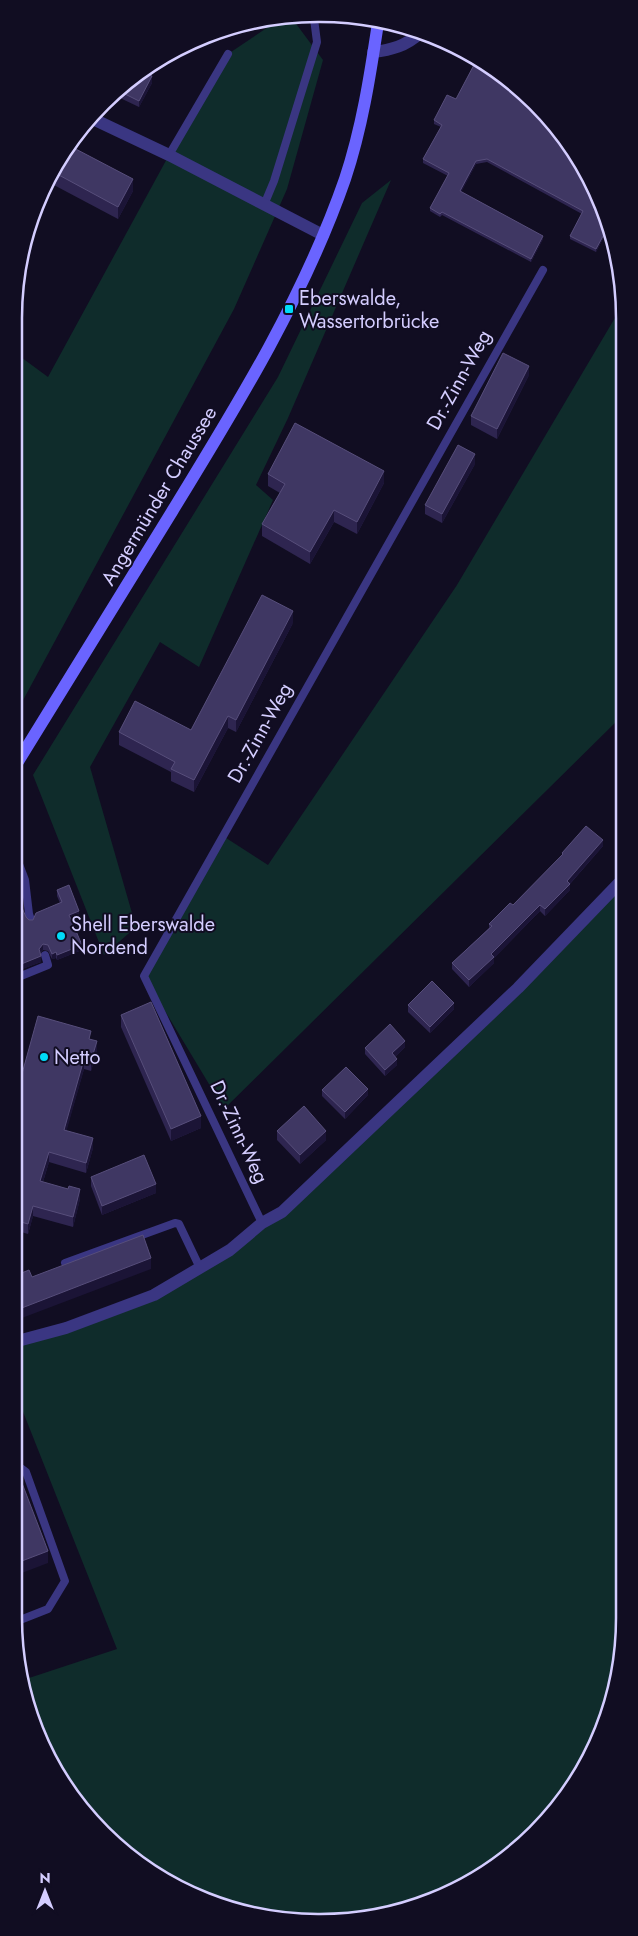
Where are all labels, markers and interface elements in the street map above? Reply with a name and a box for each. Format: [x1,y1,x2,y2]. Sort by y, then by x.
place label: Eberswalde, Wassertorbrücke [299,284,439,336]
marker: Eberswalde, Wassertorbrücke [283,303,295,315]
street label: Dr.-Zinn-Weg [419,325,499,435]
street label: Angermünder Chaussee [94,401,224,591]
street label: Dr.-Zinn-Weg [220,678,300,788]
place label: Shell Eberswalde Nordend [71,910,215,962]
marker: Shell Eberswalde Nordend [55,930,67,942]
place label: Netto [54,1043,100,1072]
marker: Netto [38,1051,50,1063]
street label: Dr.-Zinn-Weg [202,1076,276,1188]
north arrow [20,1866,70,1916]
text: N [39,1868,51,1888]

